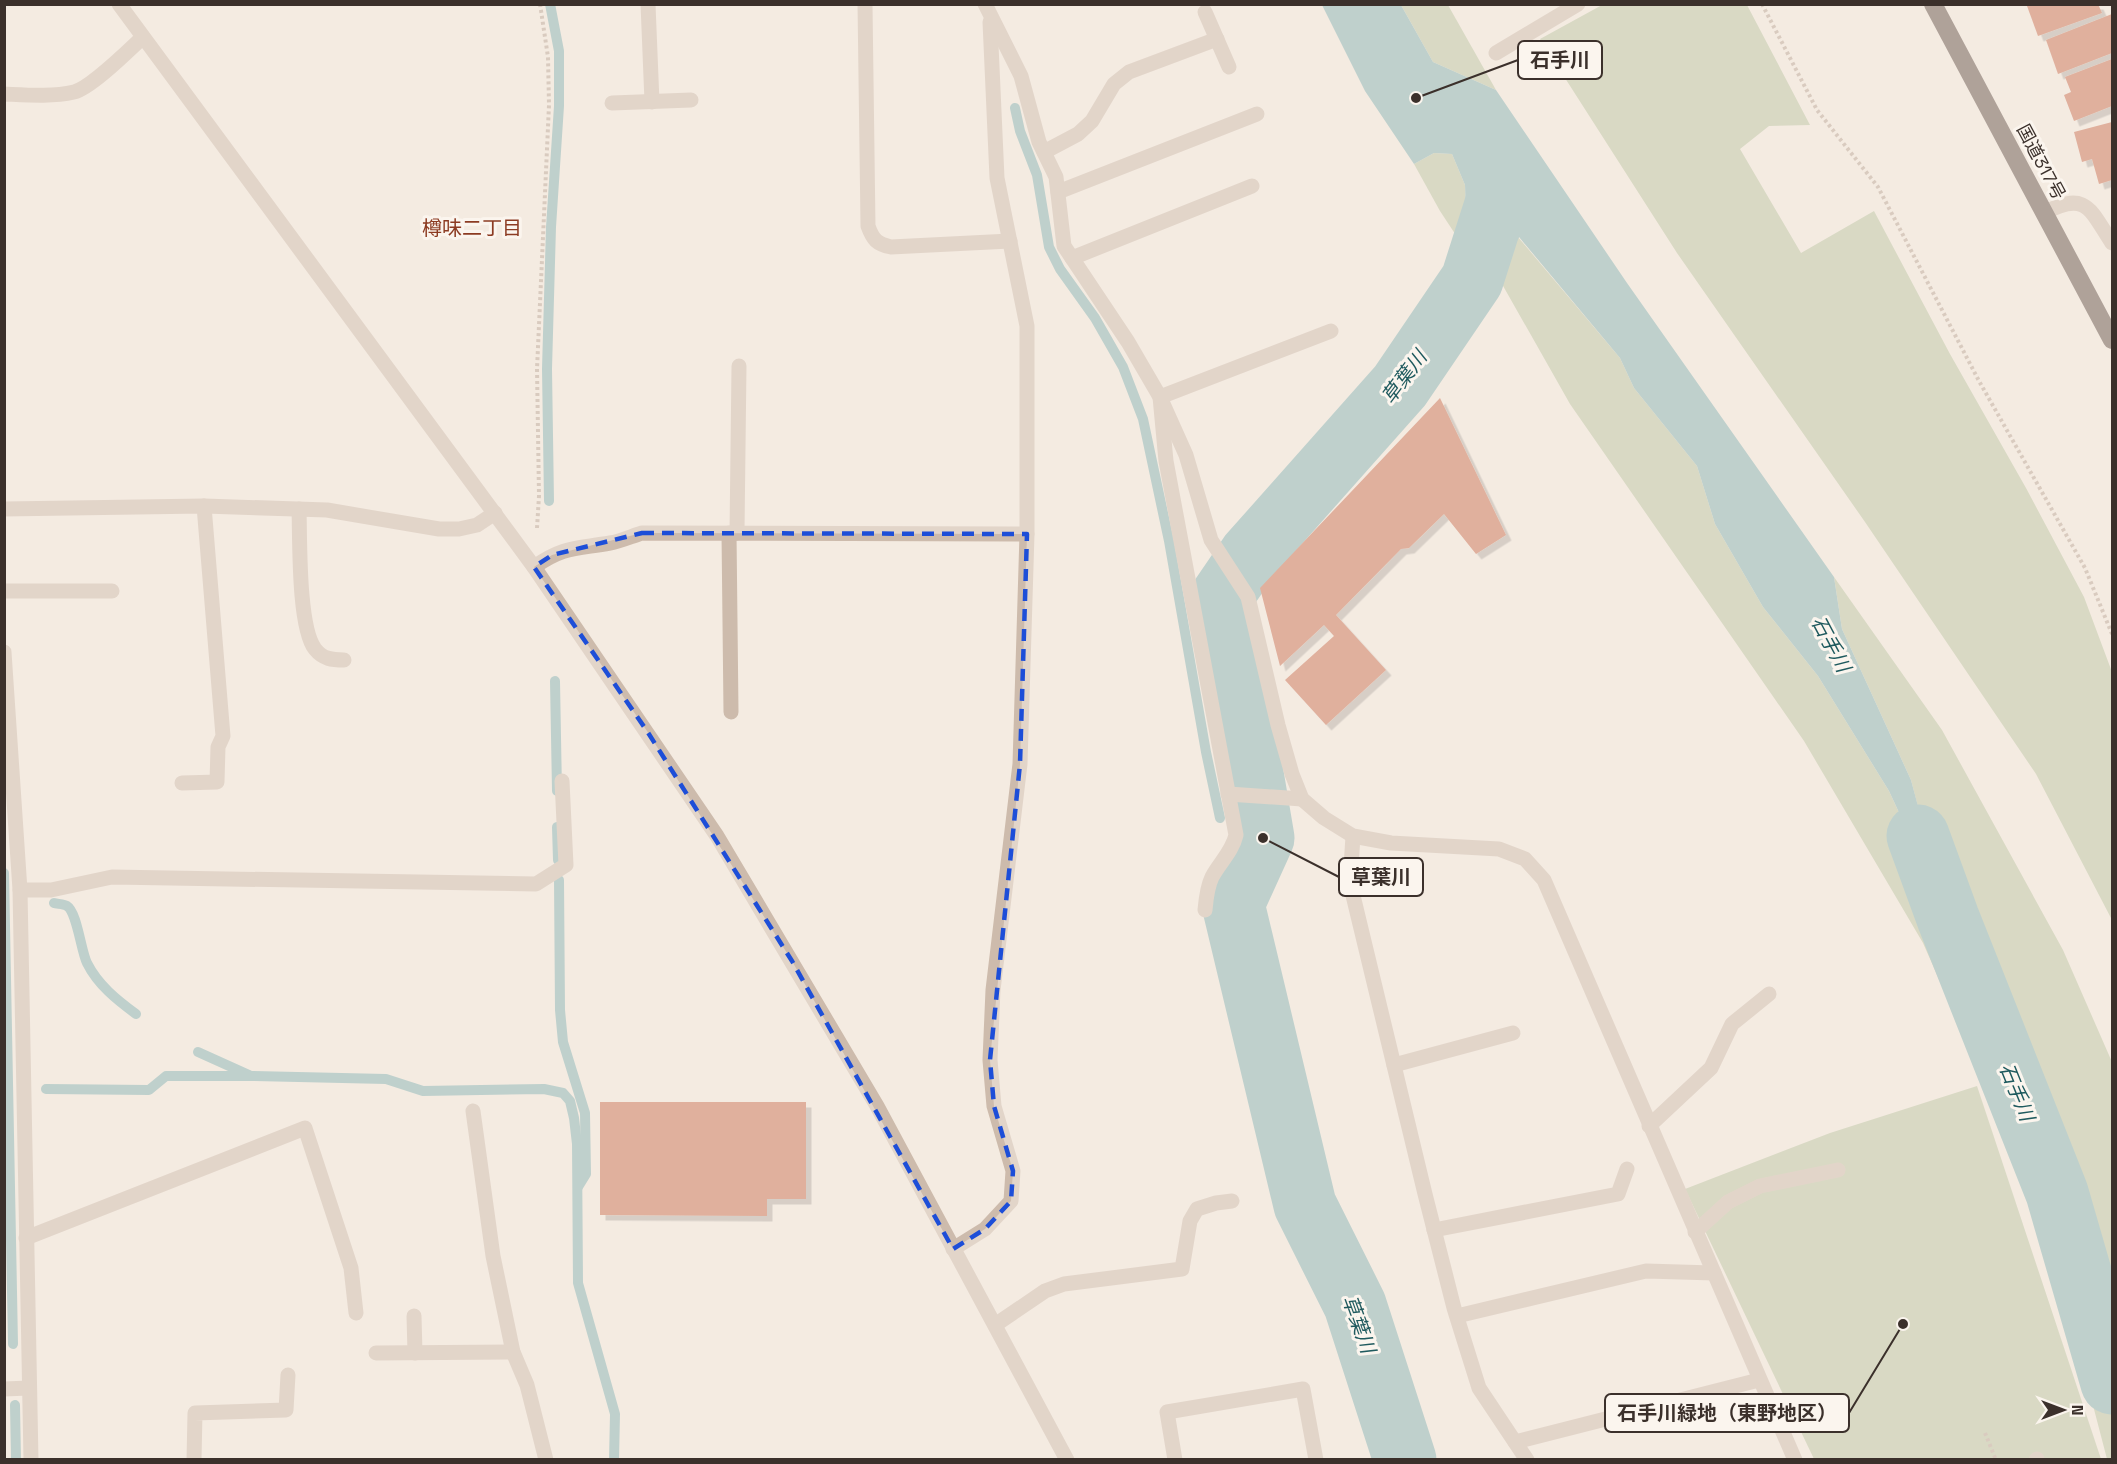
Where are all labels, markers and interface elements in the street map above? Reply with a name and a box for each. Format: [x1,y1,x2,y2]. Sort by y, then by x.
callout: 石手川 [1518,41,1602,79]
text: 石手川 [1530,47,1590,73]
street label: 国道317号 [2012,120,2071,203]
district label: 樽味二丁目 [422,215,522,241]
water label: 草葉川 [1376,344,1434,409]
water label: 石手川 [1805,611,1858,678]
callout: 草葉川 [1339,858,1423,896]
text: 草葉川 [1351,864,1411,890]
water label: 石手川 [1994,1059,2041,1127]
water label: 草葉川 [1337,1291,1382,1359]
north arrow [2033,1380,2093,1440]
callout: 石手川緑地（東野地区） [1605,1394,1849,1432]
text: 石手川緑地（東野地区） [1617,1400,1837,1426]
text: N [2067,1405,2088,1415]

